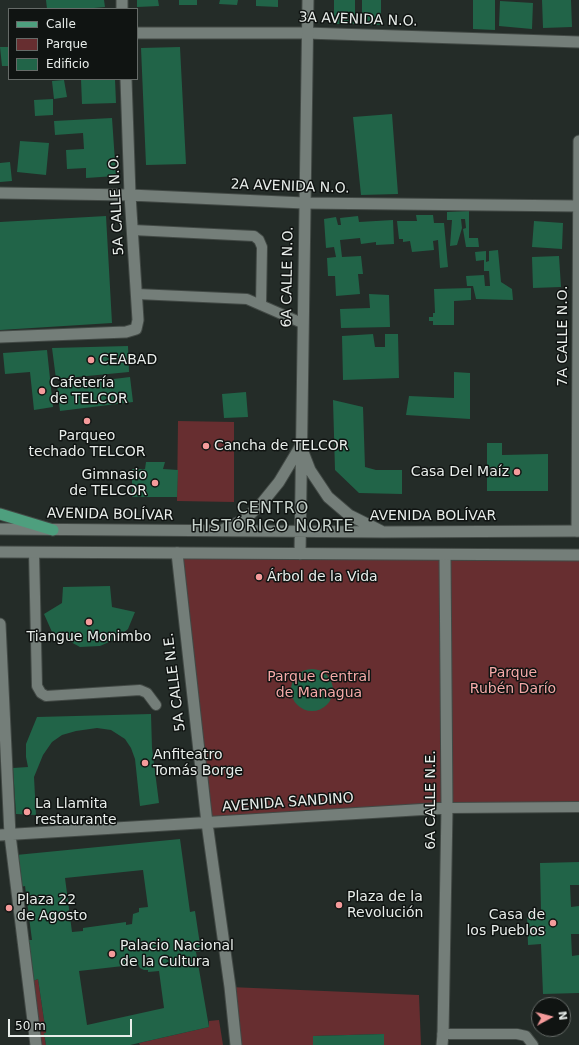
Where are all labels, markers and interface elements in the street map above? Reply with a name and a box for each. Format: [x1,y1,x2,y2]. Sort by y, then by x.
legend [8,8,138,80]
street label: 3A AVENIDA N.O. [298,10,418,30]
text: Calle [46,17,76,31]
text: Parque [46,37,87,51]
text: Edificio [46,57,89,71]
street label: 5A CALLE N.O. [106,154,128,256]
street label: 2A AVENIDA N.O. [230,177,350,197]
street label: 6A CALLE N.O. [279,226,297,328]
street label: 7A CALLE N.O. [555,285,571,387]
place label: CEABAD [99,352,157,368]
marker: CEABAD [86,355,96,365]
place label: Cafetería de TELCOR [50,375,128,408]
marker: Cafetería de TELCOR [37,386,47,396]
marker: Parqueo techado TELCOR [82,416,92,426]
place label: Parqueo techado TELCOR [29,428,145,460]
place label: Cancha de TELCOR [214,438,348,454]
marker: Cancha de TELCOR [201,441,211,451]
place label: Casa Del Maíz [411,464,509,480]
place label: Gimnasio de TELCOR [69,467,147,500]
marker: Casa Del Maíz [512,467,522,477]
marker: Gimnasio de TELCOR [150,478,160,488]
district label: CENTRO HISTÓRICO NORTE [191,499,355,537]
street label: AVENIDA BOLÍVAR [47,505,173,525]
street label: AVENIDA BOLÍVAR [370,508,496,524]
place label: Árbol de la Vida [267,569,378,585]
marker: Árbol de la Vida [254,572,264,582]
marker: Tiangue Monimbo [84,617,94,627]
place label: Tiangue Monimbo [27,629,151,645]
street label: 5A CALLE N.E. [161,632,189,732]
park label: Parque Rubén Darío [470,665,556,698]
park label: Parque Central de Managua [267,669,371,702]
place label: Anfiteatro Tomás Borge [153,747,243,780]
street label: 6A CALLE N.E. [423,750,439,850]
marker: Anfiteatro Tomás Borge [140,758,150,768]
street label: AVENIDA SANDINO [222,790,354,816]
place label: La Llamita restaurante [35,796,117,828]
marker: La Llamita restaurante [22,807,32,817]
place label: Plaza de la Revolución [347,889,423,922]
place label: Plaza 22 de Agosto [17,892,87,924]
marker: Plaza de la Revolución [334,900,344,910]
marker: Plaza 22 de Agosto [4,903,14,913]
place label: Casa de los Pueblos [466,907,545,940]
marker: Casa de los Pueblos [548,918,558,928]
place label: Palacio Nacional de la Cultura [120,938,234,970]
marker: Palacio Nacional de la Cultura [107,949,117,959]
north arrow [531,997,571,1037]
text: N [555,1010,569,1021]
scale bar [10,1011,134,1037]
text: 50 m [15,1019,46,1033]

